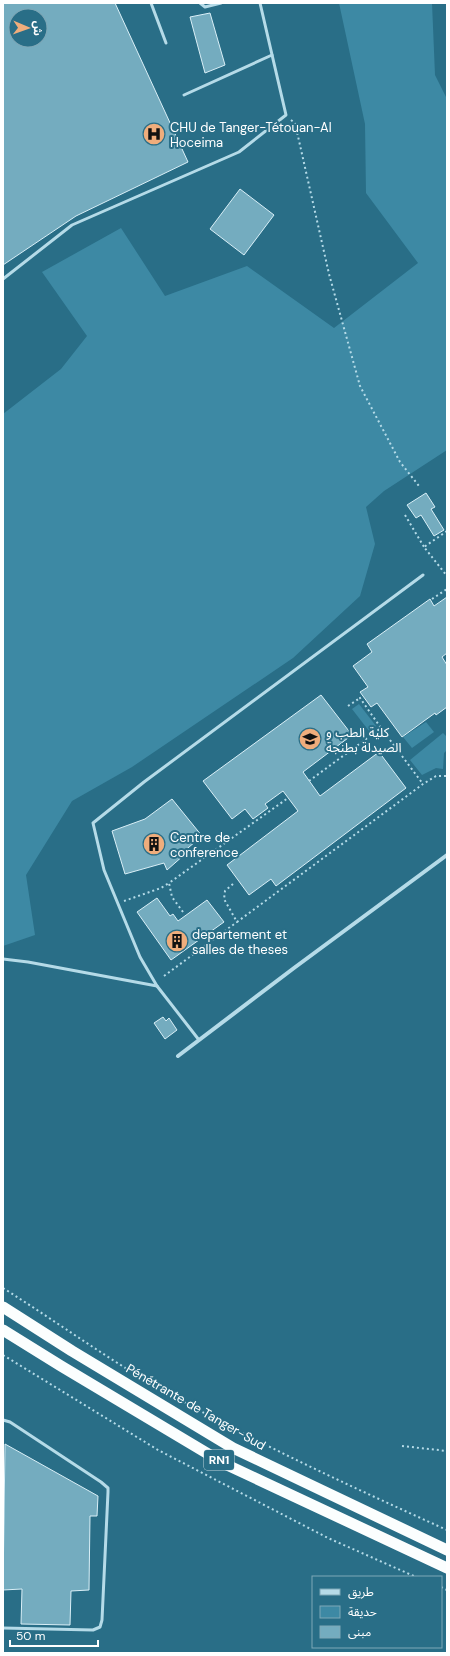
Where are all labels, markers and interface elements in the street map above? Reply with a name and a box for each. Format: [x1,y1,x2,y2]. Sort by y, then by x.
north arrow [8,8,48,48]
text: ش [31,21,45,36]
place label: CHU de Tanger-Tétouan-Al Hoceima [170,119,332,151]
hospital icon: CHU de Tanger-Tétouan-Al Hoceima [141,121,167,147]
place label: كلية الطب و الصيدلة بطنجة [326,724,402,756]
school or university icon: كلية الطب و الصيدلة بطنجة [297,726,323,752]
place label: Centre de conference [170,829,238,861]
building icon: Centre de conference [141,831,167,857]
place label: departement et salles de theses [192,926,288,958]
building icon: departement et salles de theses [164,928,190,954]
street label: Pénétrante de Tanger-Sud [123,1360,269,1454]
road number: RN1 [204,1450,234,1470]
legend [312,1576,442,1648]
text: طريق [348,1584,374,1600]
text: حديقة [348,1604,377,1620]
scale bar [10,1622,98,1648]
text: مبنى [348,1624,371,1640]
text: 50 m [16,1628,45,1644]

